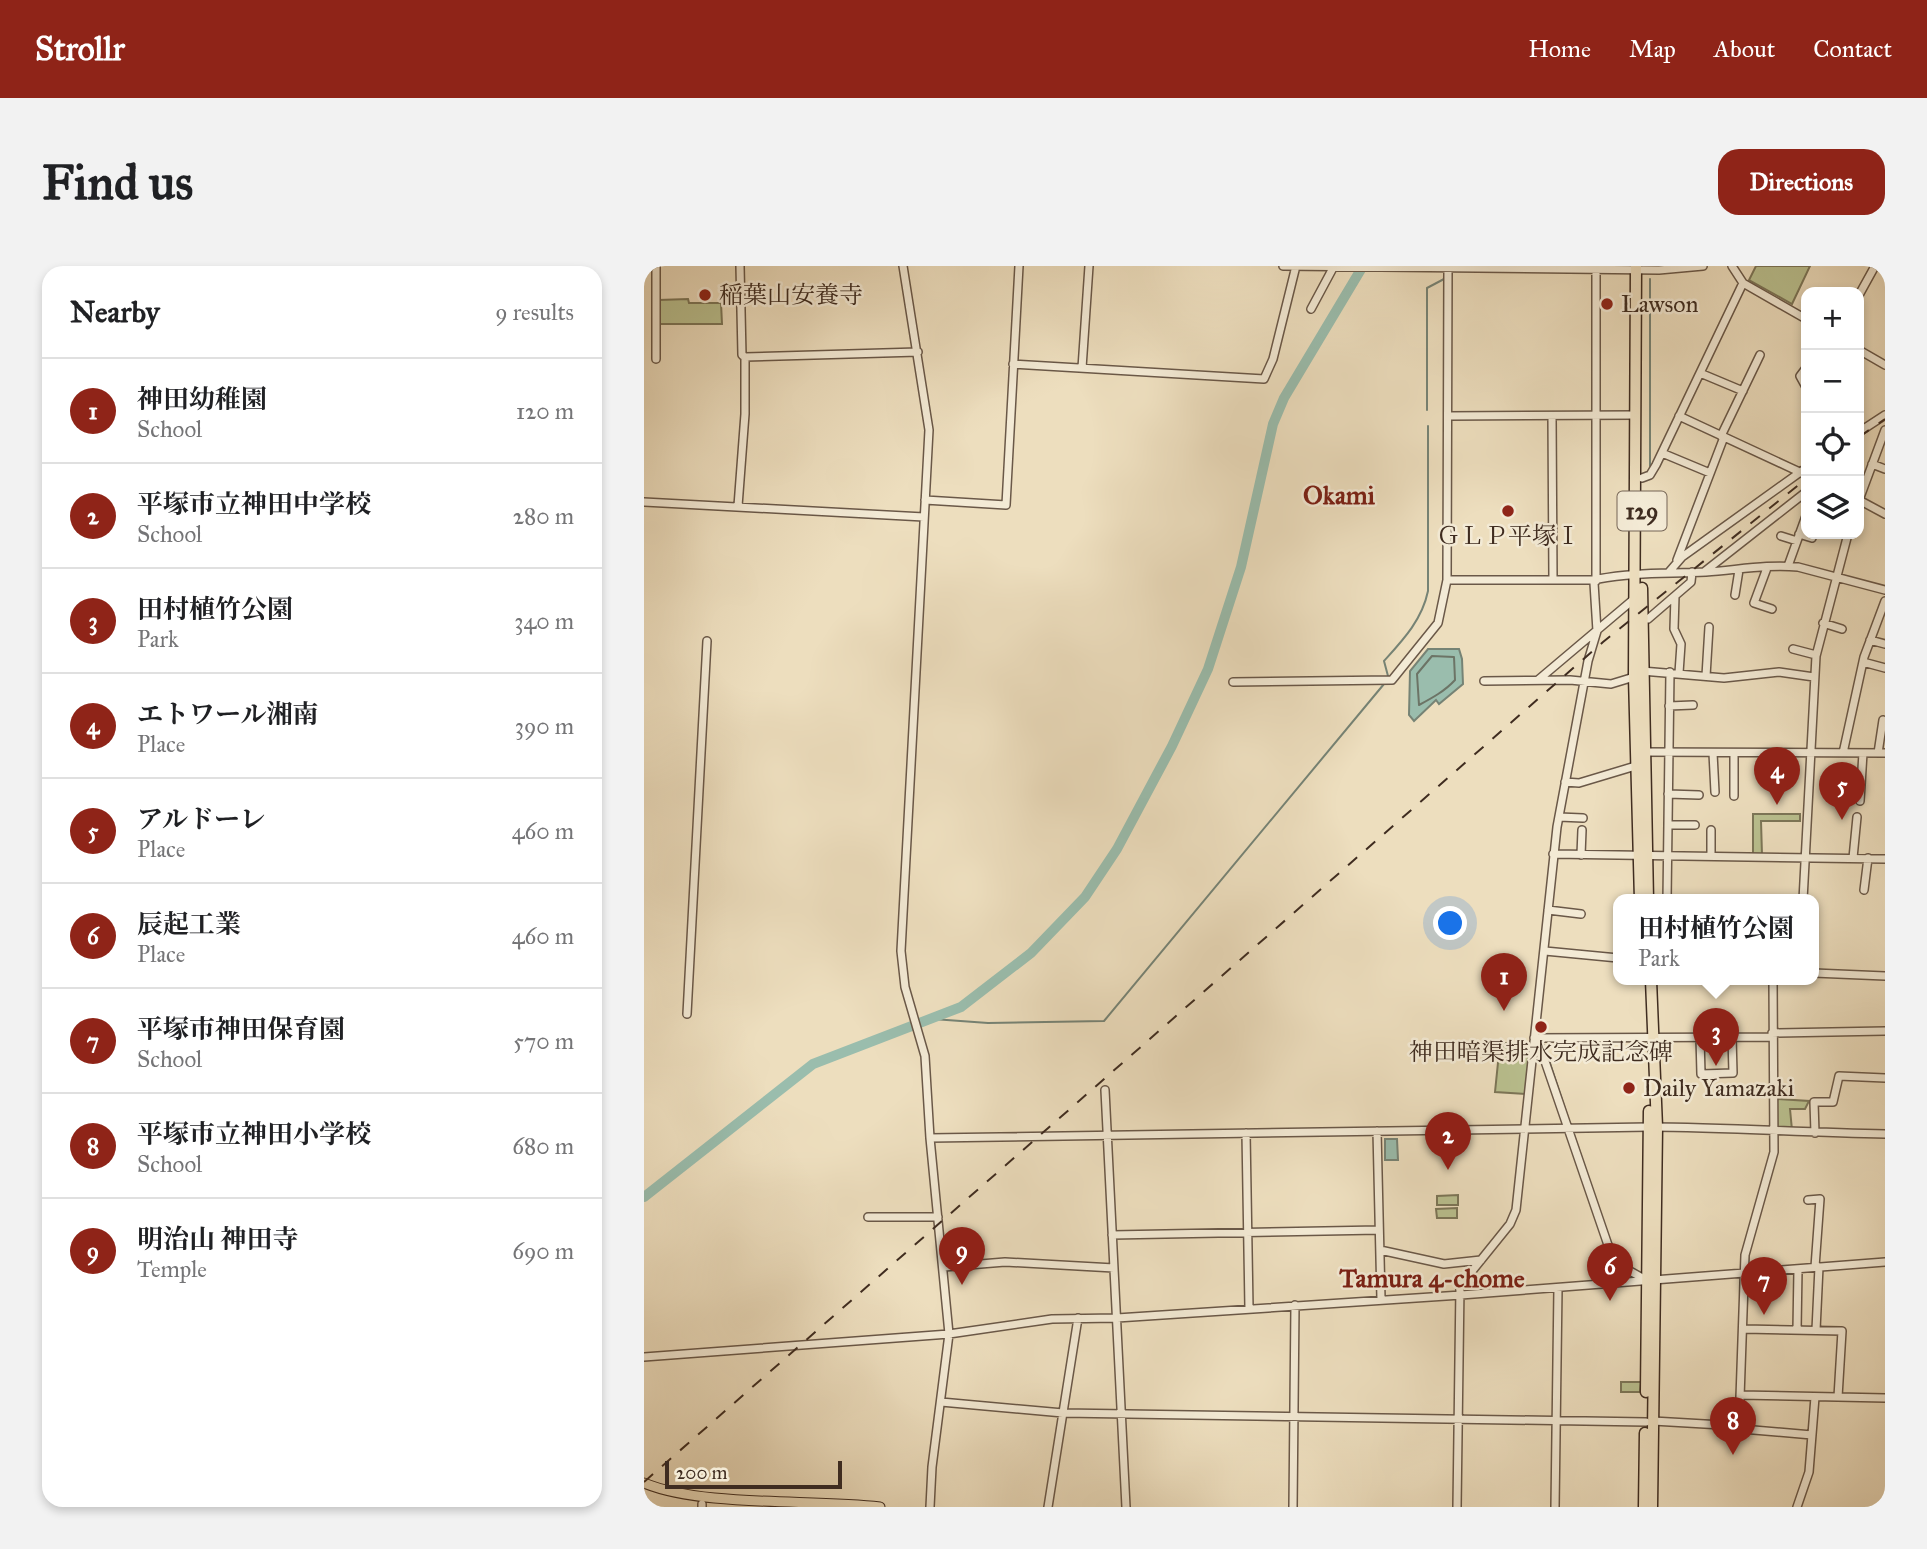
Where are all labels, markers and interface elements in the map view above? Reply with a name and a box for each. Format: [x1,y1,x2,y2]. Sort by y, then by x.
text: Strollr [35,29,125,69]
text: Home [1528,34,1591,64]
text: Map [1629,34,1676,64]
text: About [1714,34,1775,64]
text: Contact [1813,34,1892,64]
button: Directions [1718,149,1885,215]
text: Find us [42,153,193,212]
place label: 稲葉山安養寺 [719,280,863,310]
marker: 稲葉山安養寺 [697,287,713,303]
map controls [1801,287,1864,539]
button: + [1801,287,1864,350]
place label: Lawson [1621,289,1698,319]
text: Nearby [70,294,160,330]
marker: Lawson [1599,296,1615,312]
text: 9 results [495,298,574,326]
button: − [1801,350,1864,413]
text: 神田幼稚園 [137,383,267,415]
text: 1 [88,397,98,425]
text: 120 m [516,397,574,425]
button: locate [1801,413,1864,476]
text: School [137,415,202,443]
button: layers [1801,476,1864,539]
district label: Okami [1303,479,1376,511]
text: 平塚市立神田中学校 [137,488,371,520]
road number: 129 [1618,492,1667,530]
text: 2 [87,502,99,530]
text: 280 m [513,502,574,530]
marker: ＧＬＰ平塚Ⅰ [1500,503,1516,519]
text: School [137,520,202,548]
place label: ＧＬＰ平塚Ⅰ [1436,521,1580,551]
text: 田村植竹公園 [137,593,293,625]
text: 3 [88,607,98,635]
text: 340 m [514,607,574,635]
text: Park [137,625,179,653]
text: エトワール湘南 [137,698,318,730]
text: 4 [87,712,99,740]
text: 390 m [515,712,574,740]
text: Place [137,730,185,758]
pin: 4 [1754,747,1800,805]
pin: 5 [1819,762,1865,820]
text: アルドーレ [137,803,265,835]
text: 5 [88,817,98,845]
text: 460 m [512,817,574,845]
text: Place [137,835,185,863]
popup [1613,894,1819,985]
your location [1433,906,1467,940]
text: 辰起工業 [137,908,241,940]
text: 田村植竹公園 [1638,912,1794,944]
text: 6 [87,922,99,950]
text: 460 m [512,922,574,950]
text: Place [137,940,185,968]
text: Park [1638,944,1680,972]
pin: 1 [1481,953,1527,1011]
pin: 3 [1693,1008,1739,1066]
text: 平塚市神田保育園 [137,1013,345,1045]
marker: 神田暗渠排水完成記念碑 [1533,1019,1549,1035]
text: 7 [87,1027,99,1055]
text: 570 m [513,1027,574,1055]
place label: 神田暗渠排水完成記念碑 [1409,1037,1673,1067]
text: School [137,1045,202,1073]
place label: Daily Yamazaki [1643,1073,1795,1103]
marker: Daily Yamazaki [1621,1080,1637,1096]
pin: 2 [1425,1112,1471,1170]
text: 平塚市立神田小学校 [137,1118,371,1150]
text: 8 [87,1132,99,1160]
text: 680 m [512,1132,574,1160]
text: School [137,1150,202,1178]
text: 明治山 神田寺 [137,1223,299,1255]
pin: 9 [939,1227,985,1285]
text: 9 [87,1237,99,1265]
text: 690 m [512,1237,574,1265]
pin: 6 [1587,1243,1633,1301]
text: Temple [137,1255,207,1283]
pin: 7 [1741,1257,1787,1315]
district label: Tamura 4-chome [1338,1262,1525,1294]
pin: 8 [1710,1397,1756,1455]
scale bar [665,1458,842,1490]
text: 200 m [676,1461,728,1484]

